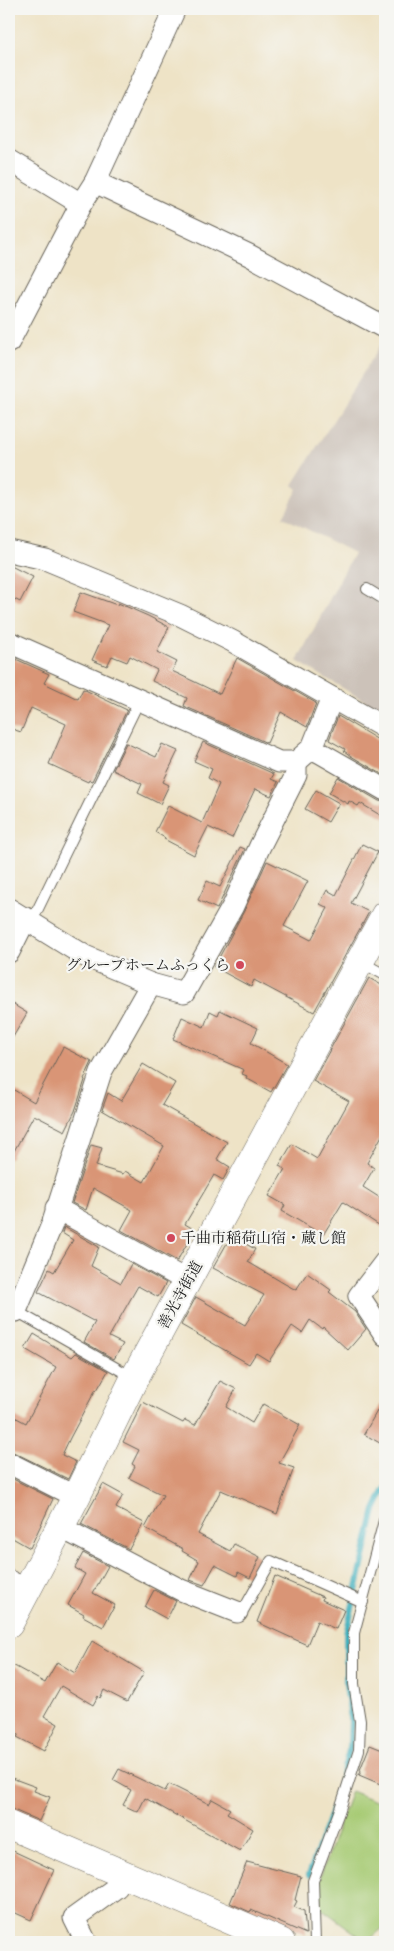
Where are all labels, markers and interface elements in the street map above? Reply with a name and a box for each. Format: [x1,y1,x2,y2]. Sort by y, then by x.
place label: グループホームふっくら [66,956,230,977]
marker: グループホームふっくら [234,959,246,971]
place label: 千曲市稲荷山宿・蔵し館 [181,1229,346,1250]
marker: 千曲市稲荷山宿・蔵し館 [165,1232,177,1244]
street label: 善光寺街道 [154,1258,209,1334]

